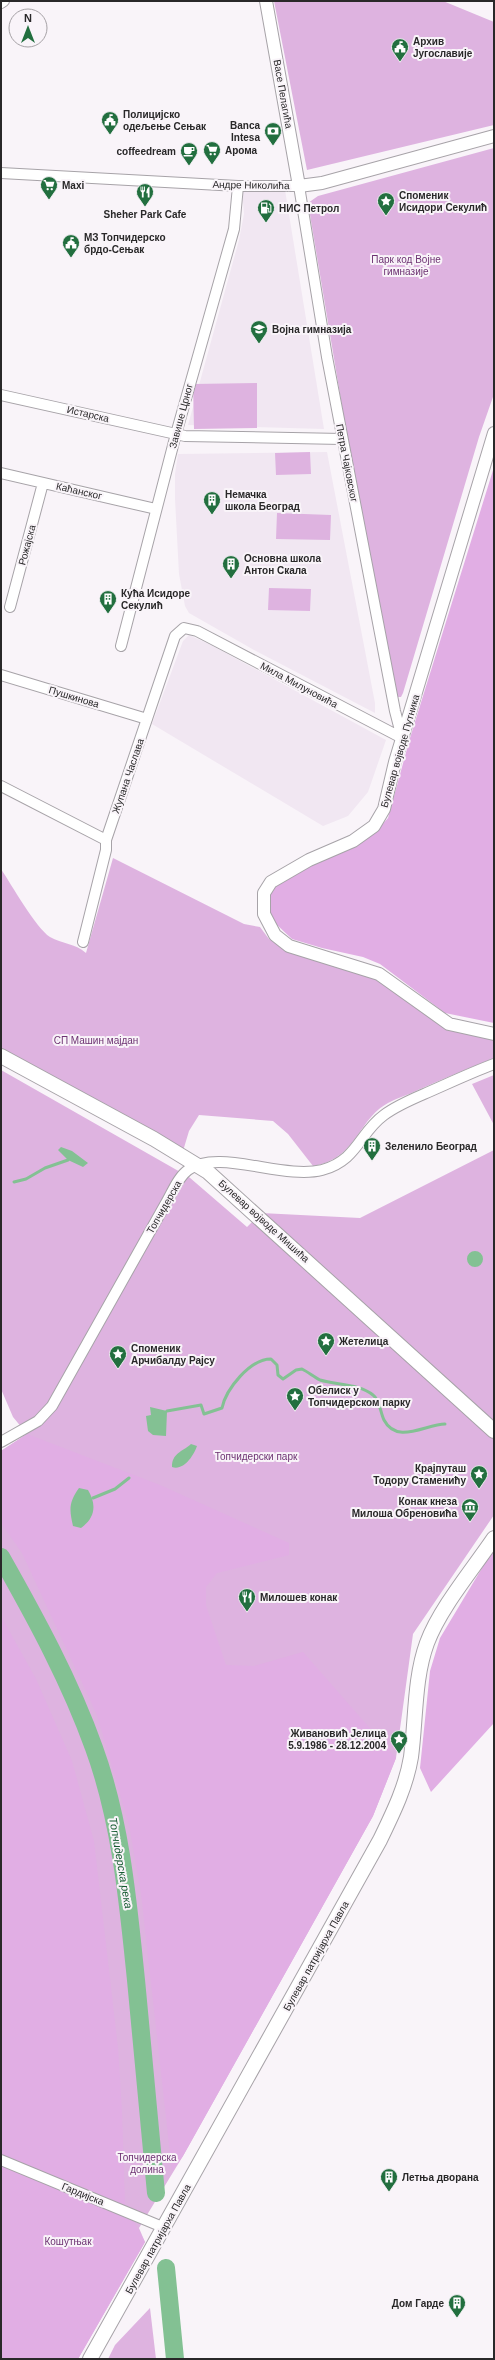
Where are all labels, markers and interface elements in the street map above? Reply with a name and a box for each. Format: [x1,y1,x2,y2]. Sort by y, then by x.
north arrow [8,8,48,48]
text: N [24,12,32,24]
place label: Архив Југославије [413,36,473,59]
public building icon: Архив Југославије [390,37,410,62]
street label: Васе Пелагића [272,59,295,130]
place label: Полицијско одељење Сењак [123,109,207,132]
public building icon: Полицијско одељење Сењак [100,110,120,135]
place label: Banca Intesa [230,120,260,143]
bank icon: Banca Intesa [263,121,283,146]
supermarket icon: Арома [202,140,222,165]
cafe icon: coffeedream [179,141,199,166]
place label: Арома [225,145,258,156]
place label: coffeedream [117,146,176,157]
supermarket icon: Maxi [39,175,59,200]
street label: Андре Николића [212,179,290,191]
place label: Maxi [62,180,84,191]
restaurant icon: Sheher Park Cafe [135,182,155,207]
place label: Споменик Исидори Секулић [399,190,487,213]
place icon: Споменик Исидори Секулић [376,191,396,216]
fuel station icon: НИС Петрол [256,198,276,223]
place label: НИС Петрол [279,203,339,214]
place label: Sheher Park Cafe [104,209,187,220]
place label: МЗ Топчидерско брдо-Сењак [84,232,166,255]
public building icon: МЗ Топчидерско брдо-Сењак [61,233,81,258]
park label: Парк код Војне гимназије [371,254,441,277]
school or university icon: Војна гимназија [249,319,269,344]
place label: Војна гимназија [272,324,352,335]
street label: Завише Црног [167,382,195,450]
street label: Истарска [66,404,111,424]
street label: Петра Чајковског [334,423,360,503]
street label: Каћанског [55,480,103,502]
place label: Немачка школа Београд [225,489,300,512]
building icon: Немачка школа Београд [202,490,222,515]
street label: Рожајска [16,523,38,566]
place label: Основна школа Антон Скала [244,553,321,576]
building icon: Основна школа Антон Скала [221,554,241,579]
place label: Кућа Исидоре Секулић [121,588,191,611]
building icon: Кућа Исидоре Секулић [98,589,118,614]
street label: Мила Милуновића [258,660,340,710]
street label: Пушкинова [48,684,101,710]
street label: Булевар војводе Путника [379,693,422,809]
street label: Жупана Часлава [110,737,146,815]
park label: СП Машин мајдан [54,1035,138,1046]
building icon: Зеленило Београд [362,1136,382,1161]
place label: Зеленило Београд [385,1141,478,1152]
street label: Булевар војводе Мишића [216,1177,312,1265]
street label: Топчидерска [144,1178,184,1235]
place icon: Жетелица [316,1331,336,1356]
place label: Жетелица [338,1336,389,1347]
place label: Споменик Арчибалду Рајсу [131,1343,215,1366]
place icon: Споменик Арчибалду Рајсу [108,1344,128,1369]
place label: Обелиск у Топчидерском парку [308,1385,411,1408]
place icon: Обелиск у Топчидерском парку [285,1386,305,1411]
park label: Топчидерски парк [215,1451,298,1462]
place label: Крајпуташ Тодору Стаменићу [373,1463,466,1486]
place icon: Крајпуташ Тодору Стаменићу [469,1464,489,1489]
place label: Конак кнеза Милоша Обреновића [352,1496,457,1519]
museum icon: Конак кнеза Милоша Обреновића [460,1497,480,1522]
restaurant icon: Милошев конак [237,1587,257,1612]
place label: Милошев конак [260,1592,338,1603]
place label: Живановић Јелица 5.9.1986 - 28.12.2004 [288,1728,386,1751]
place icon: Живановић Јелица 5.9.1986 - 28.12.2004 [389,1729,409,1754]
water label: Топчидерска река [107,1817,135,1909]
street label: Булевар патријарха Павла [281,1899,351,2013]
park label: Топчидерска долина [117,2152,177,2175]
building icon: Летња дворана [379,2167,399,2192]
place label: Летња дворана [402,2172,479,2183]
street label: Гардијска [60,2181,106,2208]
street label: Булевар патријарха Павла [123,2182,193,2296]
park label: Кошутњак [44,2236,92,2247]
building icon: Дом Гарде [447,2293,467,2318]
place label: Дом Гарде [392,2298,444,2309]

